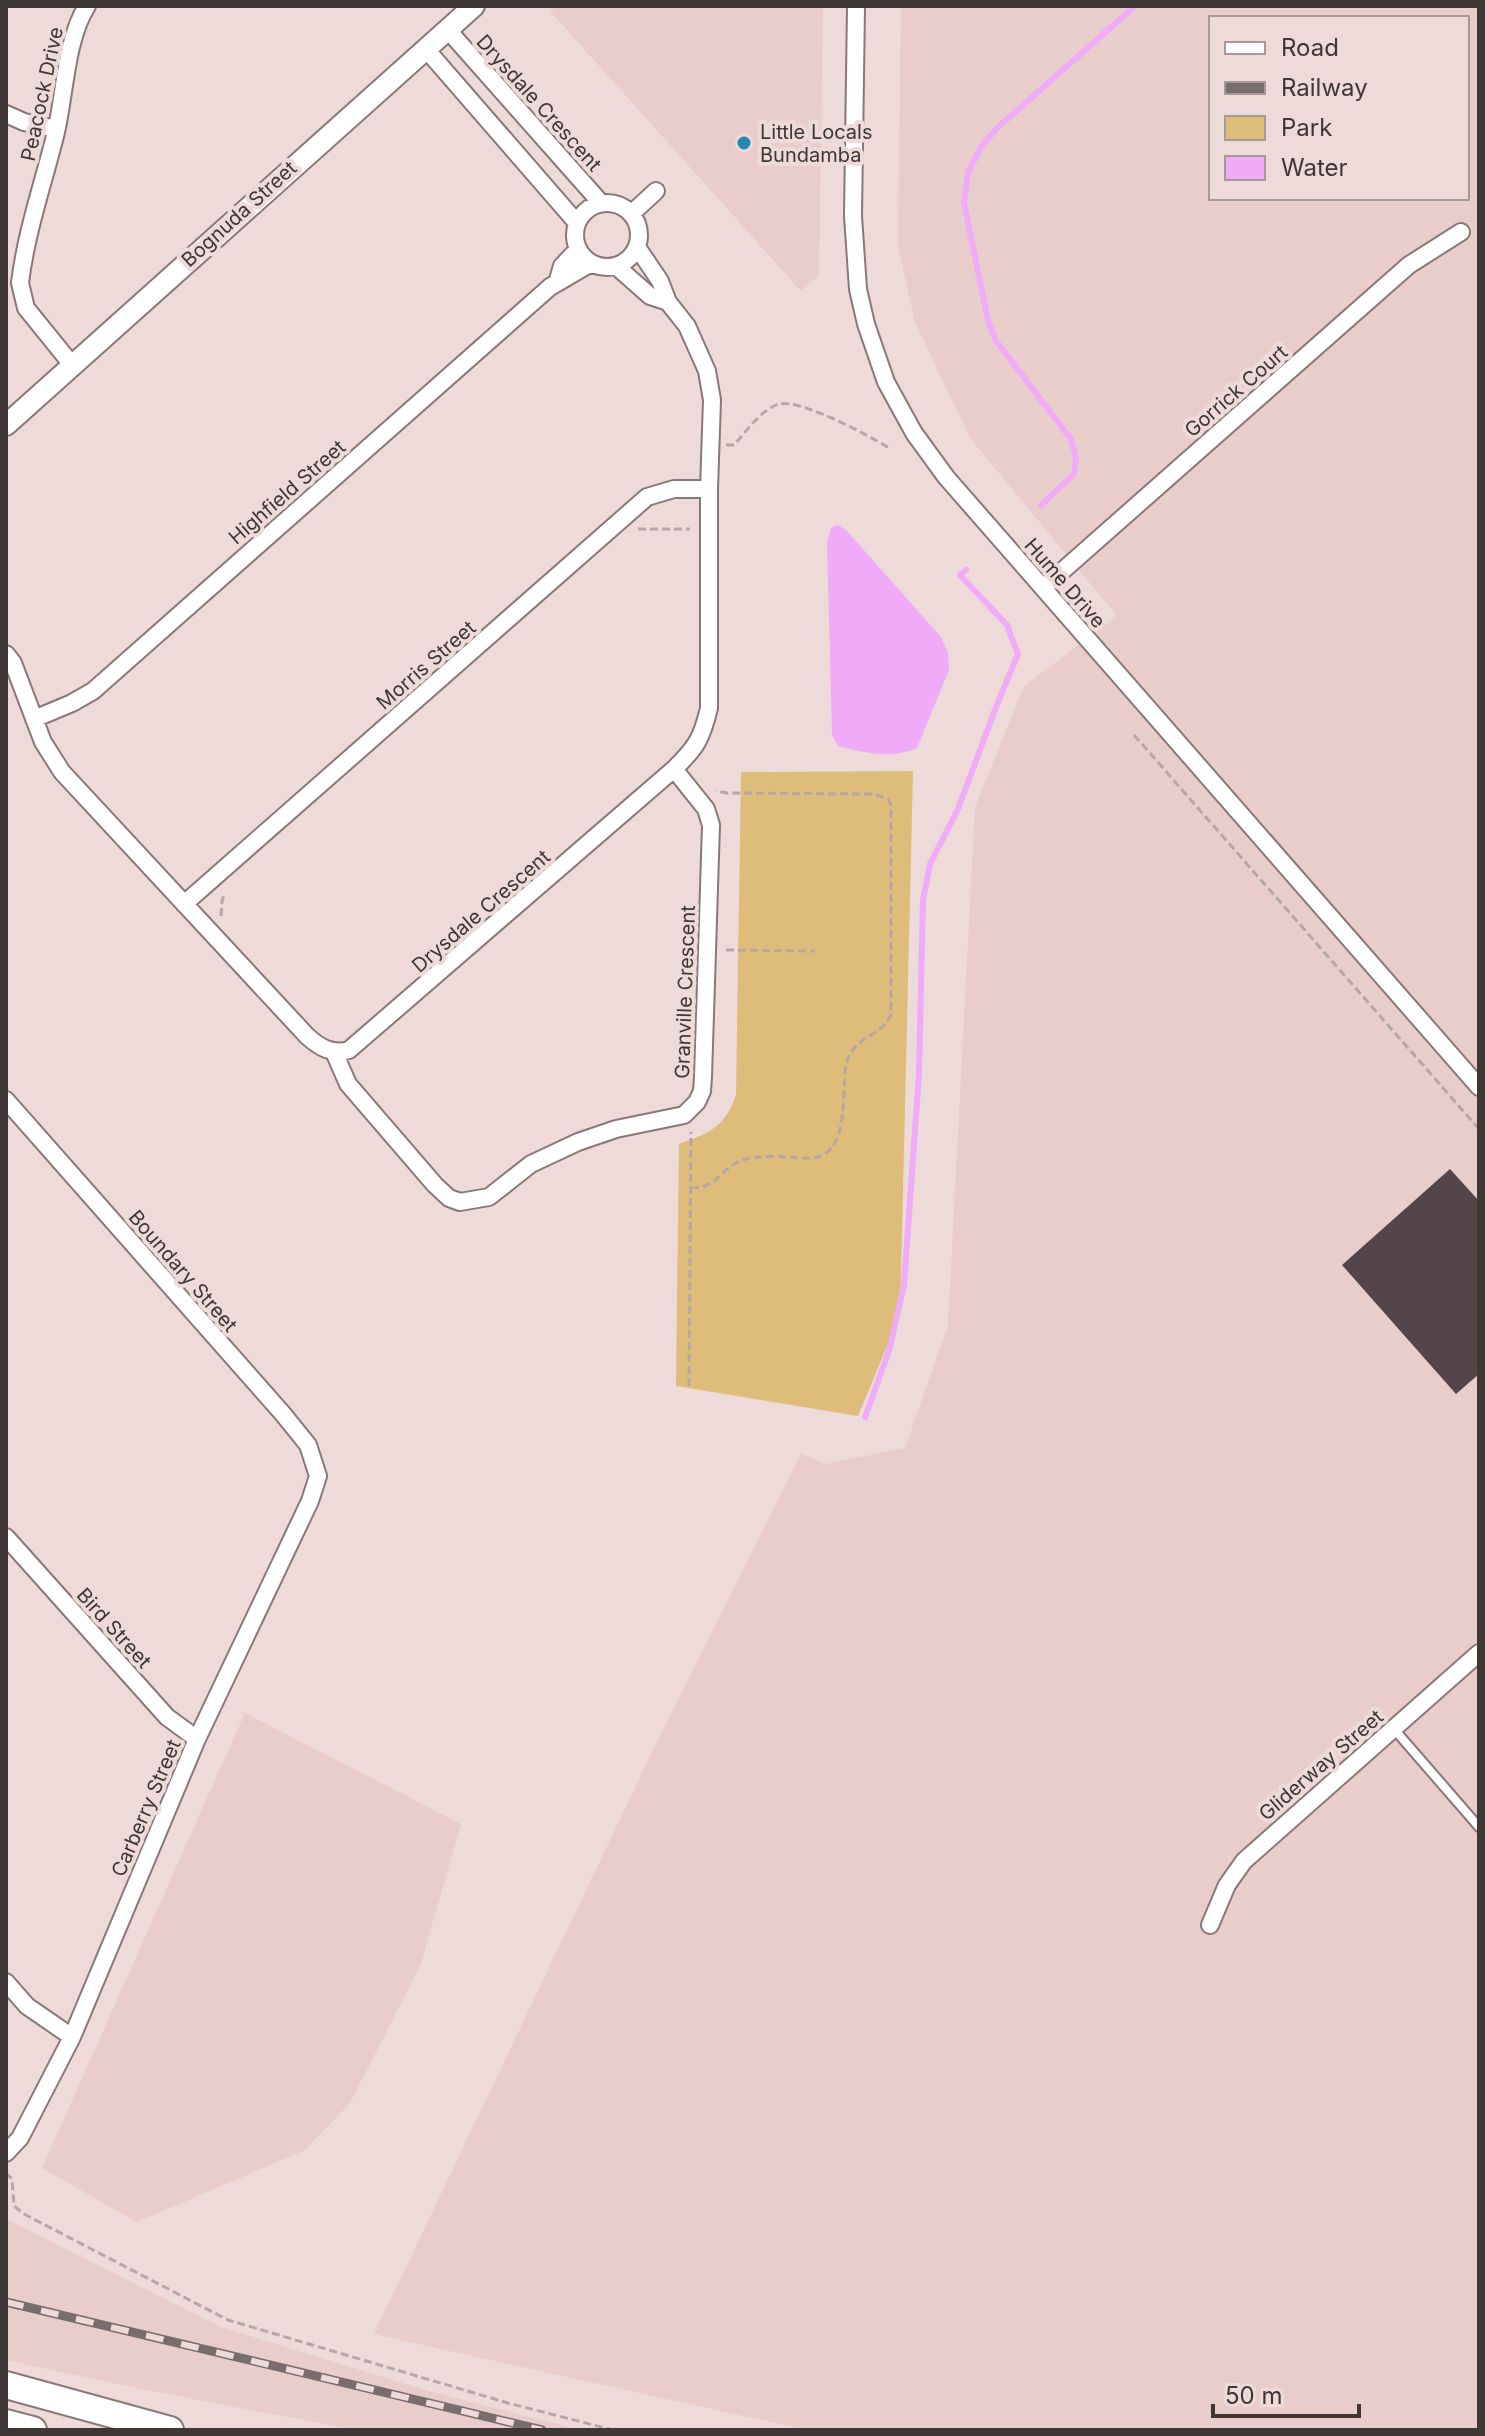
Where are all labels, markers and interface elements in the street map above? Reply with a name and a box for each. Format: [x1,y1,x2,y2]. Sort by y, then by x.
legend [1209,16,1469,200]
street label: Peacock Drive [16,25,68,163]
street label: Drysdale Crescent [471,30,607,176]
text: Road [1281,33,1339,62]
text: Railway [1281,73,1368,102]
text: Park [1281,113,1332,142]
place label: Little Locals Bundamba [760,120,872,167]
marker: Little Locals Bundamba [735,134,753,152]
text: Water [1281,153,1348,182]
street label: Bognuda Street [177,156,302,272]
street label: Gorrick Court [1180,340,1293,442]
street label: Highfield Street [224,434,351,549]
street label: Hume Drive [1019,533,1111,633]
street label: Morris Street [372,615,481,714]
street label: Drysdale Crescent [407,844,555,978]
street label: Granville Crescent [670,904,700,1079]
street label: Boundary Street [124,1205,243,1337]
street label: Bird Street [72,1583,156,1673]
street label: Gliderway Street [1254,1704,1388,1826]
street label: Carberry Street [106,1735,186,1880]
scale bar [1213,2368,1359,2418]
text: 50 m [1225,2381,1283,2410]

